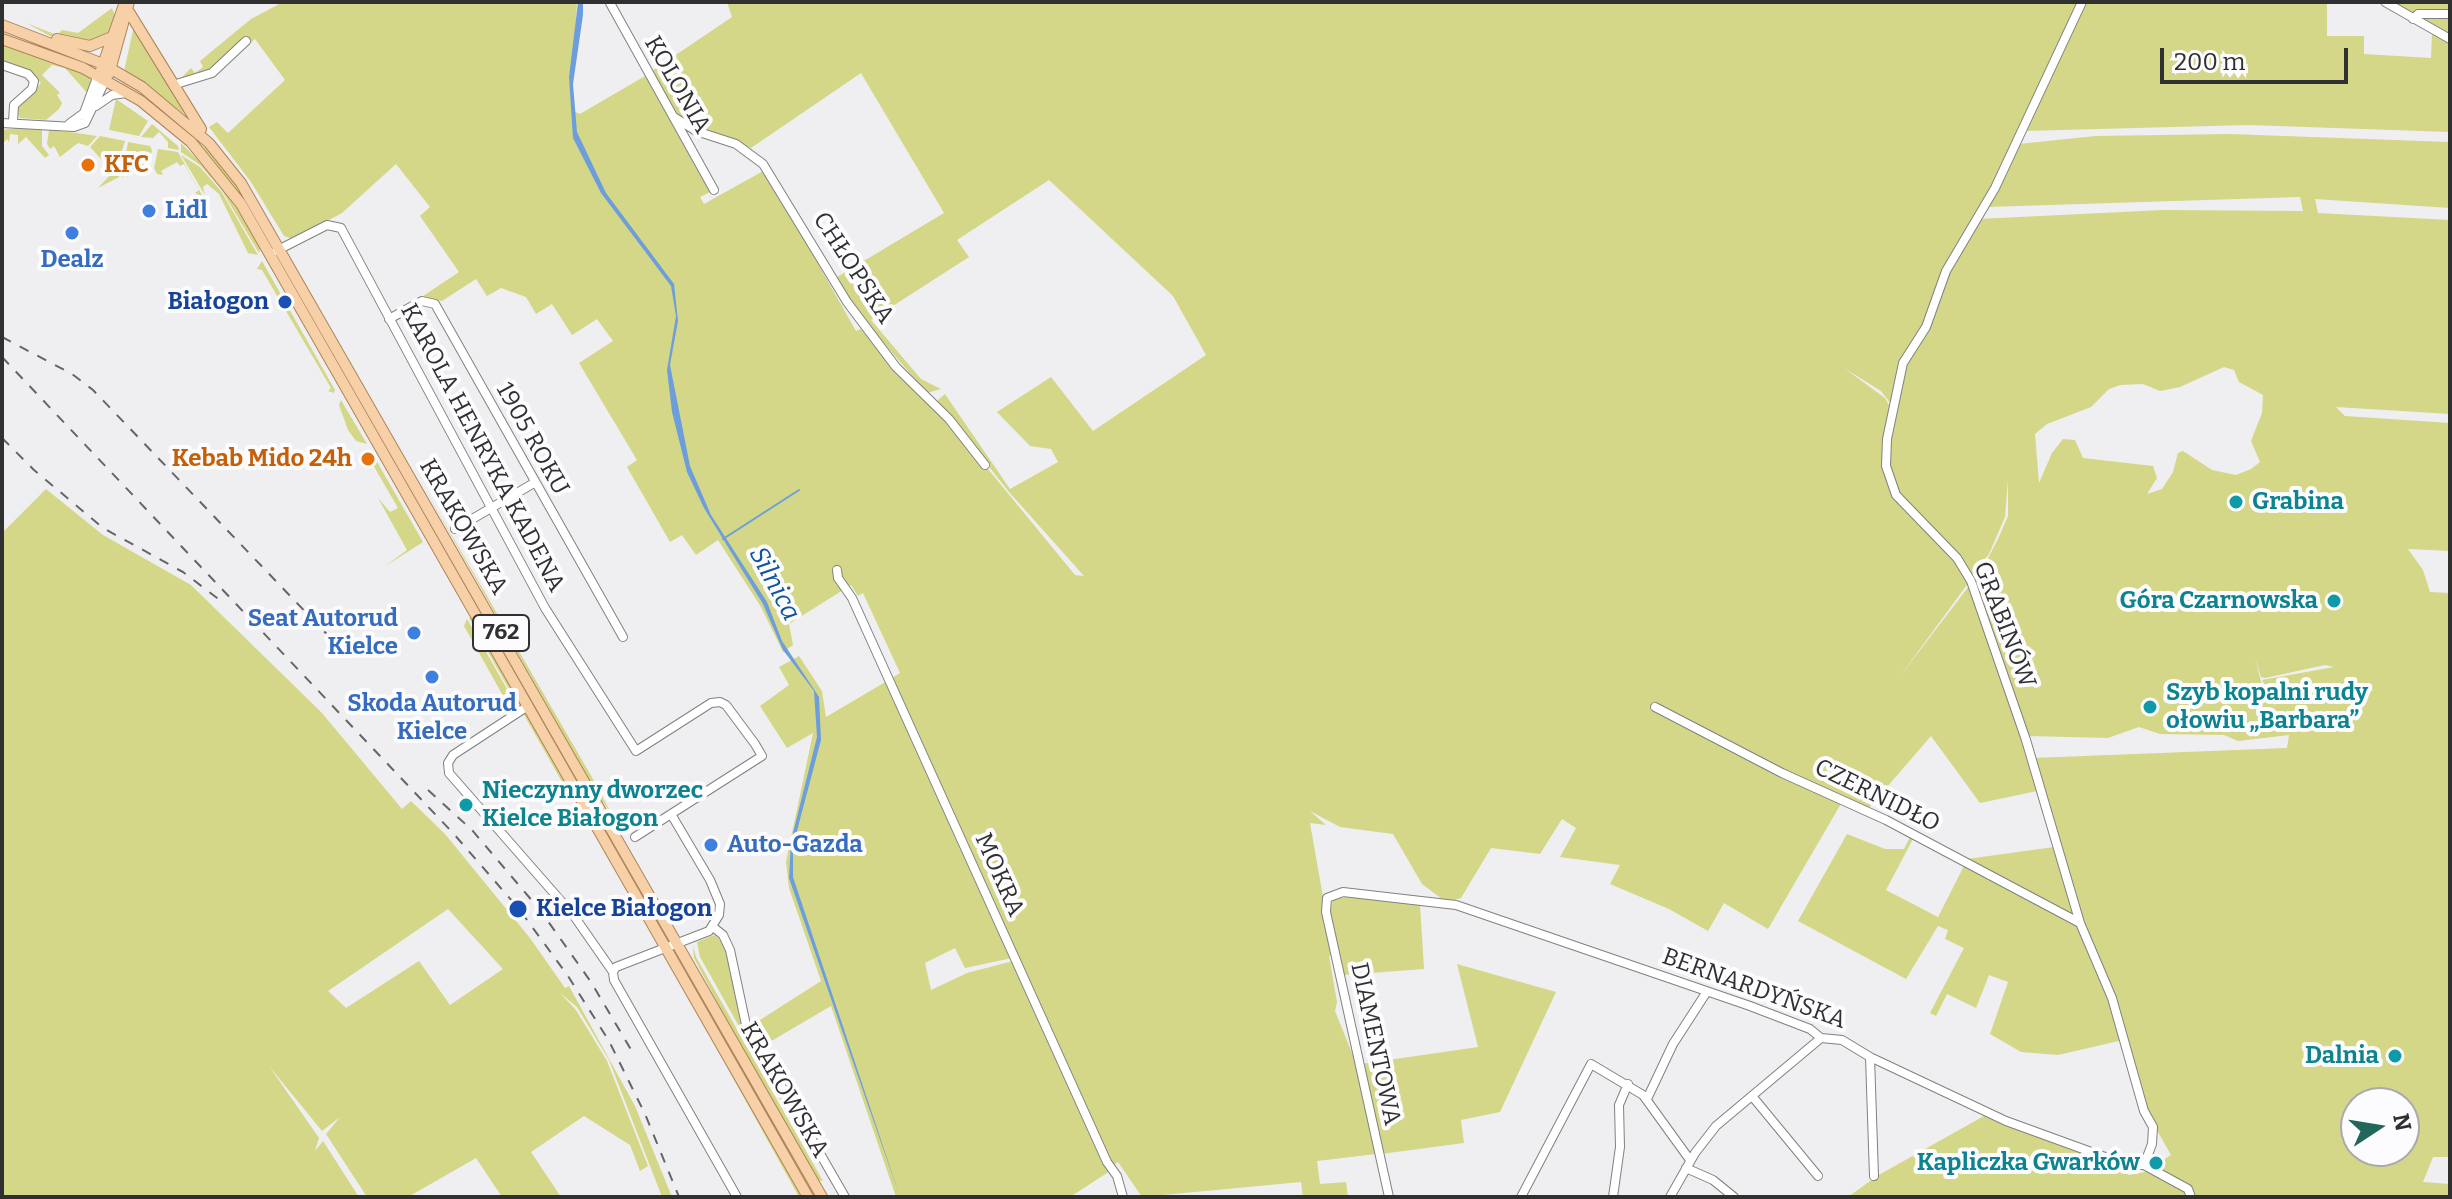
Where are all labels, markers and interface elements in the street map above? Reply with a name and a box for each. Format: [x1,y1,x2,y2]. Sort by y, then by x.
street label: KOLONIA [638,31,716,139]
scale bar [2164,32,2352,82]
text: 200 m [2174,48,2246,76]
place label: KFC [104,151,149,179]
marker: KFC [79,156,97,174]
place label: Lidl [165,197,208,225]
marker: Lidl [140,202,158,220]
street label: CHŁOPSKA [806,207,900,329]
marker: Dealz [63,224,81,242]
place label: Dealz [40,246,104,274]
place label: Białogon [168,288,269,316]
marker: Białogon [276,293,294,311]
street label: KAROLA HENRYKA KADENA [394,299,570,597]
street label: 1905 ROKU [489,378,575,500]
place label: Kebab Mido 24h [172,445,352,473]
marker: Kebab Mido 24h [359,450,377,468]
street label: KRAKOWSKA [413,454,513,600]
place label: Grabina [2252,488,2344,516]
marker: Grabina [2227,493,2245,511]
water label: Silnica [742,542,806,626]
street label: GRABINÓW [1967,558,2041,692]
place label: Góra Czarnowska [2120,587,2318,615]
marker: Góra Czarnowska [2325,592,2343,610]
place label: Seat Autorud Kielce [248,605,398,661]
road number: 762 [473,615,529,651]
marker: Seat Autorud Kielce [405,624,423,642]
marker: Skoda Autorud Kielce [423,668,441,686]
place label: Szyb kopalni rudy ołowiu „Barbara” [2166,679,2368,735]
place label: Skoda Autorud Kielce [347,690,517,746]
marker: Szyb kopalni rudy ołowiu „Barbara” [2141,698,2159,716]
street label: CZERNIDŁO [1810,753,1944,839]
place label: Nieczynny dworzec Kielce Białogon [482,777,703,833]
marker: Nieczynny dworzec Kielce Białogon [457,796,475,814]
street label: MOKRA [968,829,1030,921]
place label: Auto-Gazda [727,831,863,859]
marker: Auto-Gazda [702,836,720,854]
place label: Kielce Białogon [536,895,712,923]
marker: Kielce Białogon [507,898,529,920]
street label: BERNARDYŃSKA [1658,942,1850,1036]
street label: DIAMENTOWA [1344,960,1406,1128]
street label: KRAKOWSKA [734,1017,834,1163]
place label: Dalnia [2305,1042,2379,1070]
marker: Dalnia [2386,1047,2404,1065]
north arrow [2340,1087,2420,1167]
text: N [2387,1111,2417,1133]
place label: Kapliczka Gwarków [1917,1149,2140,1177]
marker: Kapliczka Gwarków [2147,1154,2165,1172]

